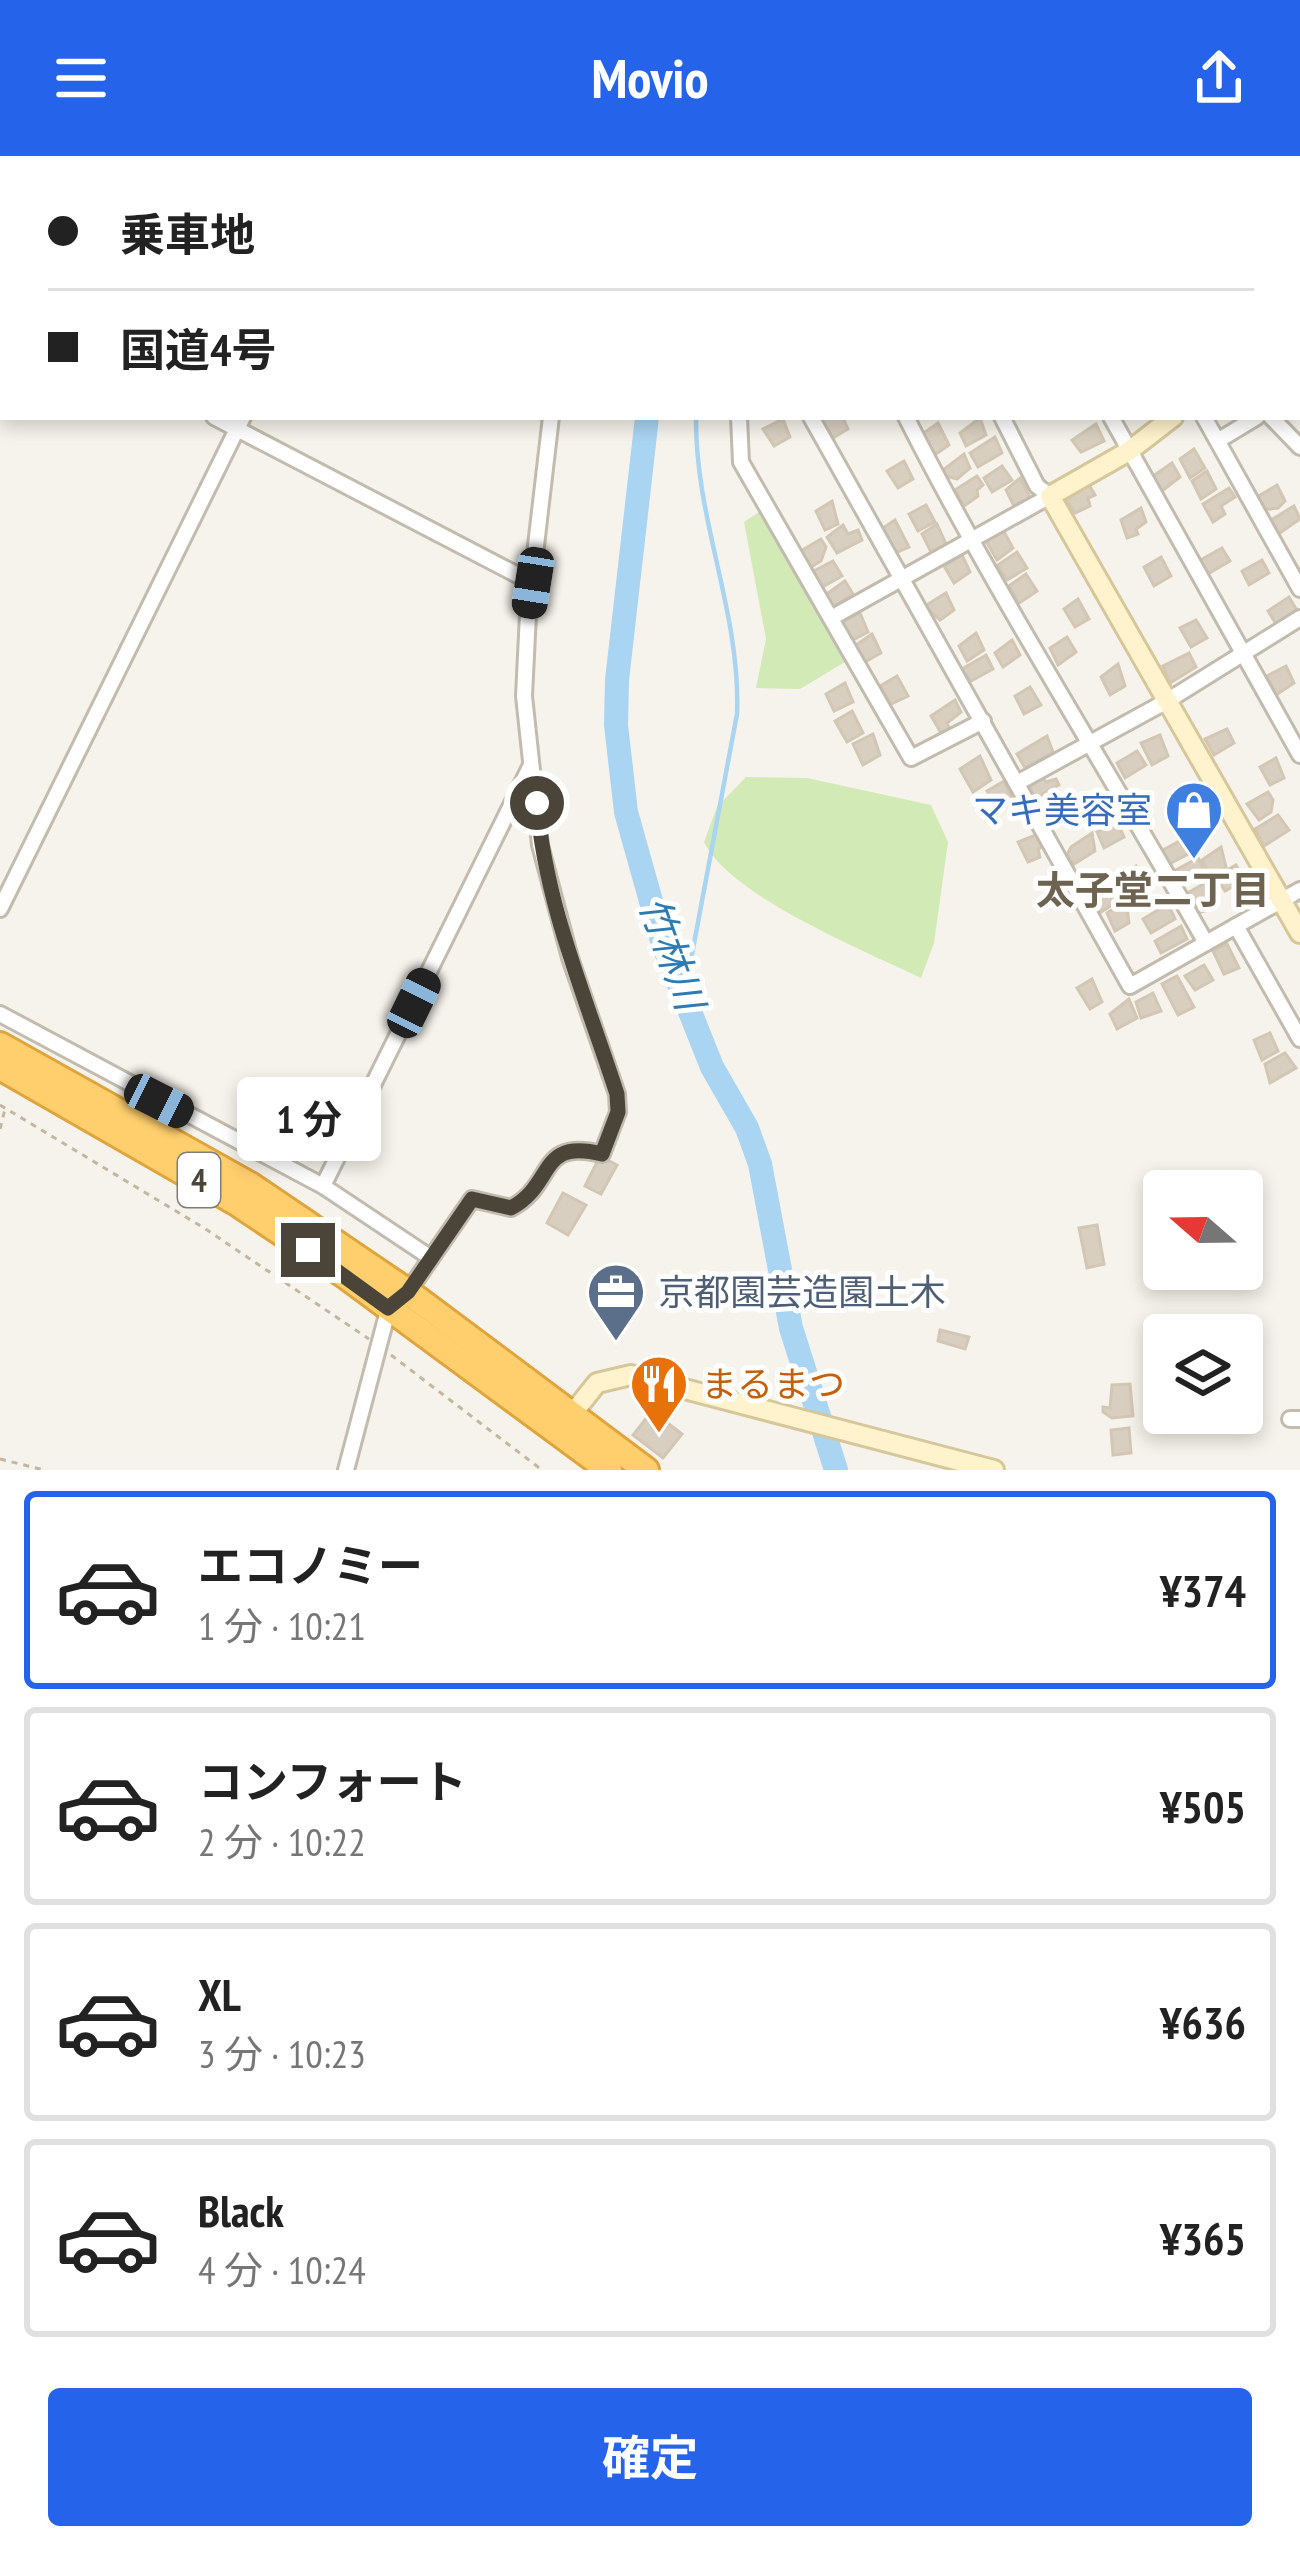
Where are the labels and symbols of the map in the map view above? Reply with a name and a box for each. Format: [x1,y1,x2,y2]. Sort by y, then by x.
car [510,545,556,621]
route start [510,776,564,830]
shop icon: マキ美容室 [1163,779,1225,861]
place label: マキ美容室 [972,786,1152,833]
district label: 太子堂二丁目 [1036,864,1270,915]
water label: 竹林川 [628,889,718,1020]
car [382,963,446,1043]
car [119,1069,199,1133]
callout: 1 分 [236,1076,380,1160]
road number: 4 [178,1153,220,1207]
north arrow [1143,1170,1263,1290]
route end [281,1223,335,1277]
office icon: 京都園芸造園土木 [585,1261,647,1343]
place label: 京都園芸造園土木 [658,1268,946,1315]
restaurant icon: まるまつ [628,1353,690,1435]
place label: まるまつ [701,1360,845,1407]

